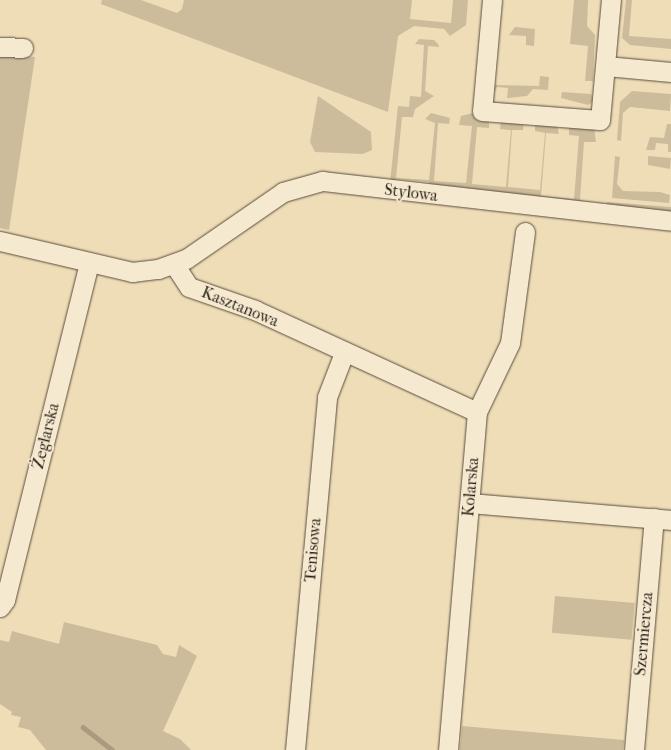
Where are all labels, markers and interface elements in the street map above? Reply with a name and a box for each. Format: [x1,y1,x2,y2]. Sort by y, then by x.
street label: Stylowa [383,180,439,206]
street label: Kasztanowa [199,283,281,331]
street label: Żeglarska [29,401,63,471]
street label: Kolarska [459,457,483,517]
street label: Tenisowa [301,517,325,583]
street label: Szermiercza [631,591,657,677]

